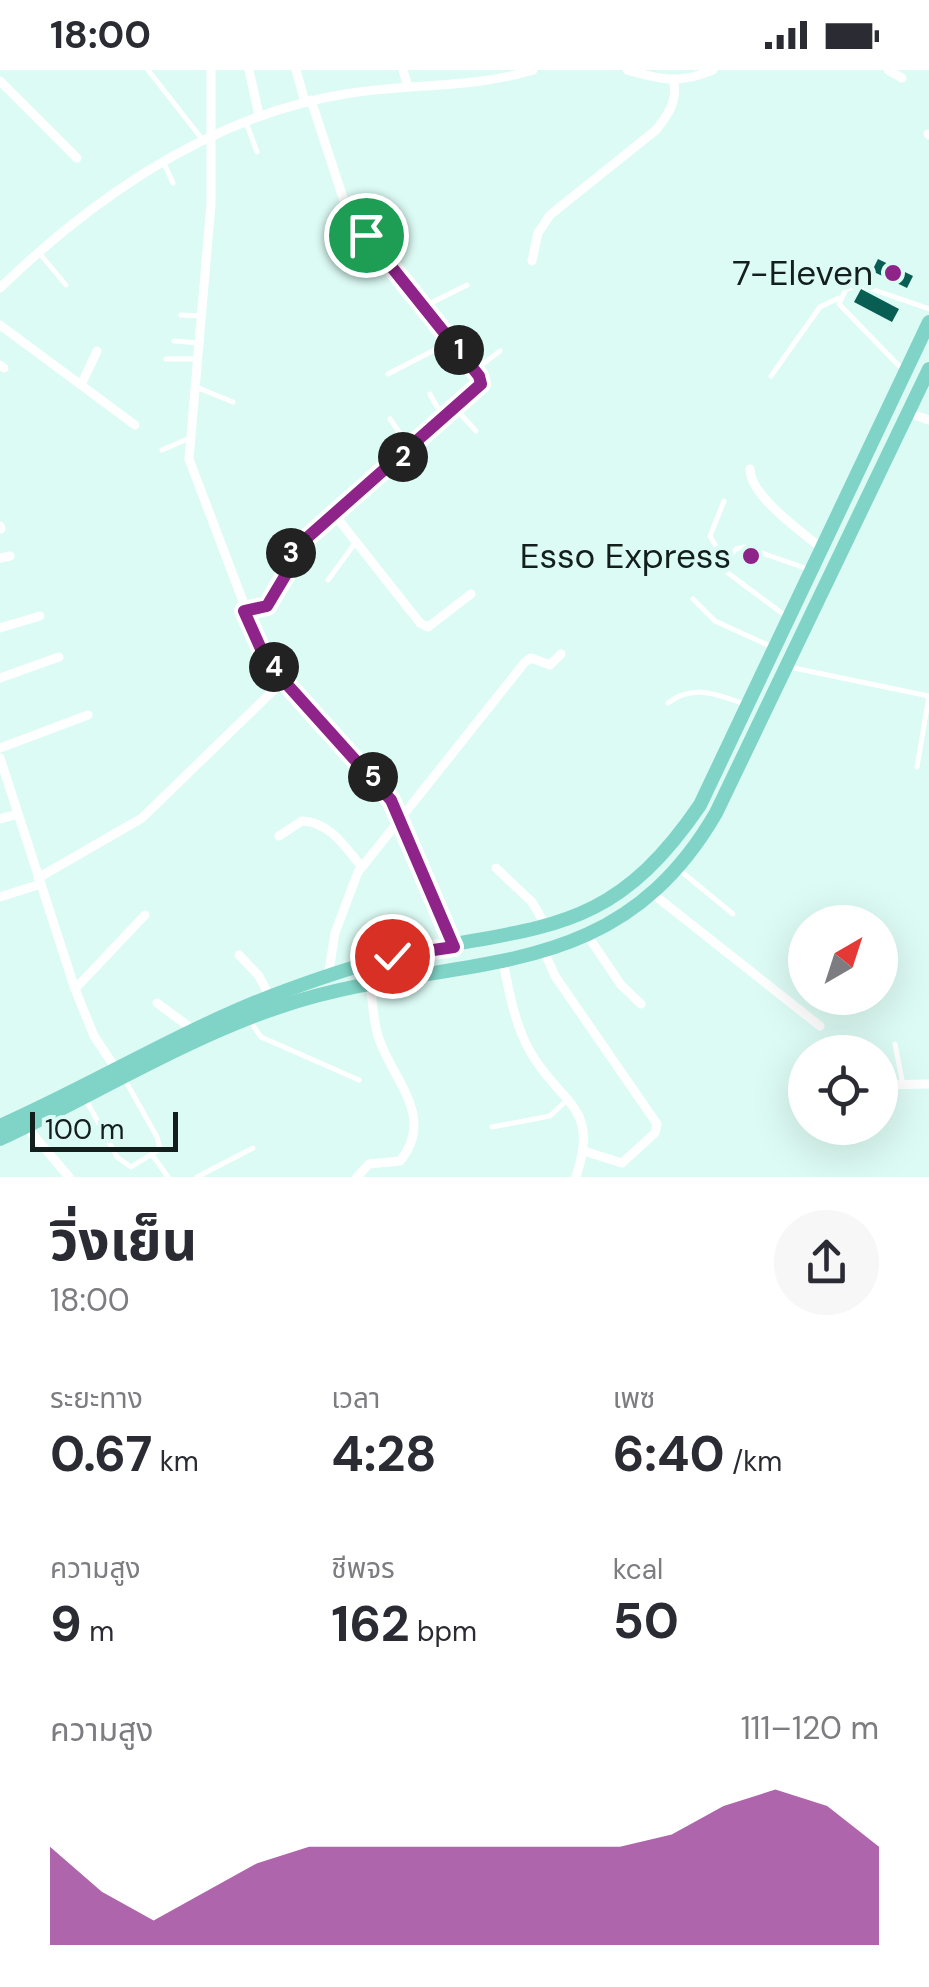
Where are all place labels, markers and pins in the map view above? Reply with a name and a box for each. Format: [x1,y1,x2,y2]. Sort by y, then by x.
pin [324,193,409,278]
place label: 7-Eleven [732,250,873,296]
marker: 7-Eleven [882,262,904,284]
pin: 1 [434,325,484,375]
pin: 2 [378,432,428,482]
pin: 3 [266,528,316,578]
place label: Esso Express [520,533,731,579]
marker: Esso Express [740,545,762,567]
pin: 4 [249,642,299,692]
pin: 5 [348,752,398,802]
pin [350,914,435,999]

